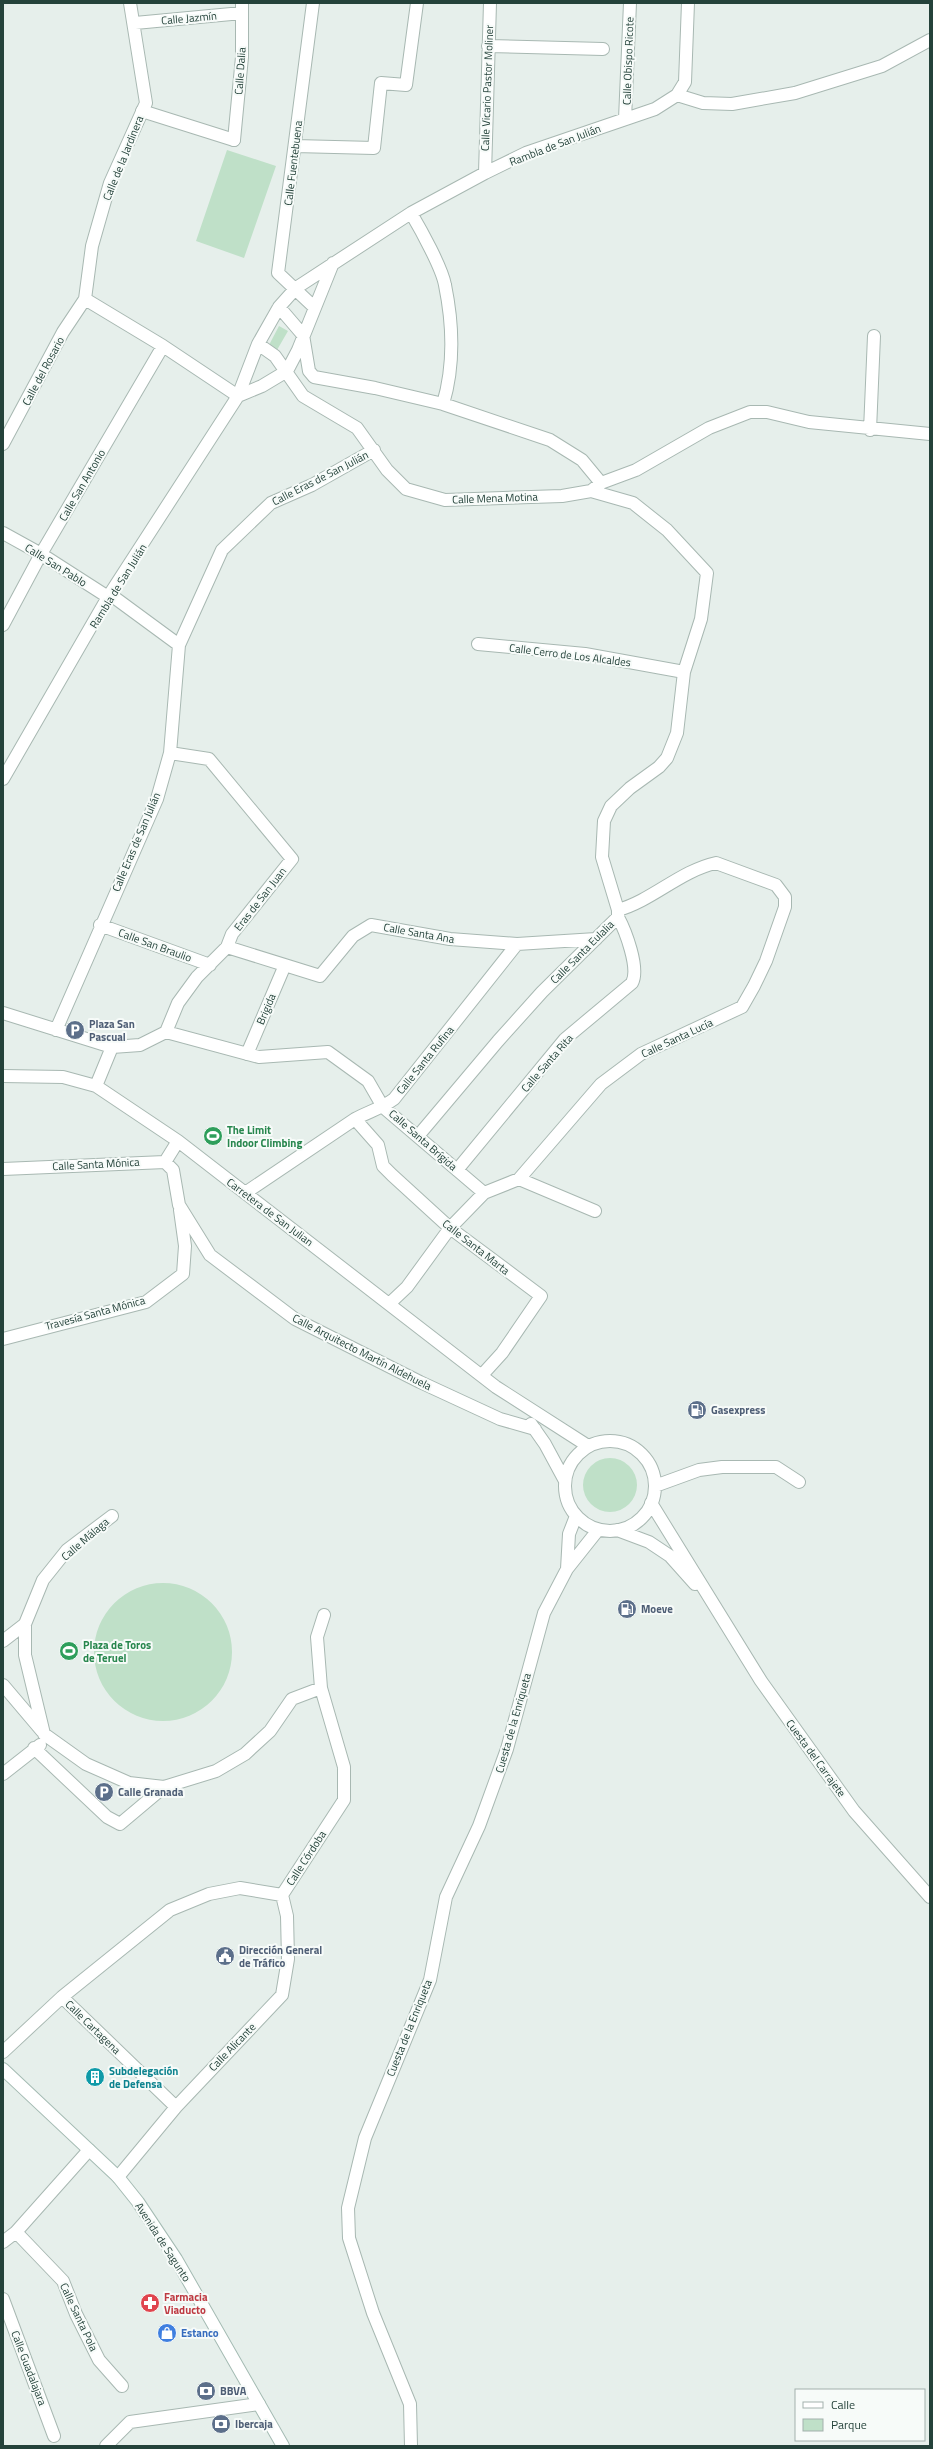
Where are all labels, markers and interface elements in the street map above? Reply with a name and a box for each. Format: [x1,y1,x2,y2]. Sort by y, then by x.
street label: Calle Jazmín [161,8,218,28]
street label: Calle Obispo Ricote [618,16,638,105]
street label: Calle Vicario Pastor Moliner [477,24,497,151]
street label: Calle Dalia [230,46,250,95]
street label: Calle de la Jardinera [99,113,147,203]
street label: Calle Fuentebuena [280,119,306,206]
street label: Rambla de San Julián [507,120,603,170]
street label: Calle del Rosario [18,334,68,408]
street label: Calle San Antonio [55,446,109,524]
street label: Calle Eras de San Julián [269,447,371,509]
street label: Calle Mena Motina [452,488,539,507]
street label: Calle San Pablo [22,540,90,591]
street label: Rambla de San Julián [86,541,150,631]
street label: Calle Cerro de Los Alcaldes [508,640,632,670]
street label: Calle Eras de San Julián [108,790,164,894]
street label: Eras de San Juan [230,864,290,934]
street label: Calle Santa Eulalia [547,916,618,987]
street label: Calle Santa Ana [382,919,456,947]
street label: Calle San Braulio [116,924,194,966]
street label: Brigida [252,991,280,1027]
street label: Calle Santa Lucía [639,1014,716,1062]
place label: Plaza San Pascual [89,1016,135,1045]
parking icon: Plaza San Pascual [64,1019,86,1041]
street label: Calle Santa Rufina [392,1022,458,1098]
street label: Calle Santa Rita [517,1030,577,1096]
street label: Calle Santa Brígida [385,1106,461,1175]
place label: The Limit Indoor Climbing [227,1122,302,1151]
sports icon: The Limit Indoor Climbing [202,1125,224,1147]
street label: Calle Santa Mónica [52,1154,140,1174]
street label: Carretera de San Julian [223,1174,317,1250]
street label: Calle Santa Marta [439,1216,513,1279]
street label: Travesía Santa Mónica [43,1292,147,1334]
street label: Calle Arquitecto Martín Aldehuela [290,1310,435,1394]
fuel station icon: Gasexpress [686,1399,708,1421]
place label: Gasexpress [711,1402,765,1418]
street label: Calle Málaga [58,1513,113,1564]
fuel station icon: Moeve [616,1598,638,1620]
place label: Moeve [641,1601,673,1617]
place label: Plaza de Toros de Teruel [83,1637,151,1666]
sports icon: Plaza de Toros de Teruel [58,1640,80,1662]
street label: Cuesta de la Enriqueta [491,1671,535,1775]
street label: Cuesta del Carrajete [782,1716,850,1800]
parking icon: Calle Granada [93,1781,115,1803]
place label: Calle Granada [118,1784,184,1800]
street label: Calle Córdoba [282,1827,330,1889]
place label: Dirección General de Tráfico [239,1942,322,1971]
public building icon: Dirección General de Tráfico [214,1945,236,1967]
street label: Cuesta de la Enriqueta [382,1977,436,2079]
street label: Calle Cartagena [62,1996,125,2058]
street label: Calle Alicante [205,2019,259,2075]
place label: Subdelegación de Defensa [109,2063,178,2092]
building icon: Subdelegación de Defensa [84,2066,106,2088]
street label: Avenida de Sagunto [131,2199,195,2285]
street label: Calle Santa Pola [56,2280,102,2354]
place label: Farmacia Viaducto [164,2289,208,2318]
pharmacy icon: Farmacia Viaducto [139,2292,161,2314]
shop icon: Estanco [156,2322,178,2344]
place label: Estanco [181,2325,219,2341]
street label: Calle Guadalajara [7,2328,51,2408]
bank icon: BBVA [195,2380,217,2402]
place label: BBVA [220,2383,247,2399]
legend [795,2389,925,2441]
text: Calle [831,2395,855,2414]
bank icon: Ibercaja [210,2413,232,2435]
text: Parque [831,2415,867,2434]
place label: Ibercaja [235,2416,273,2432]

